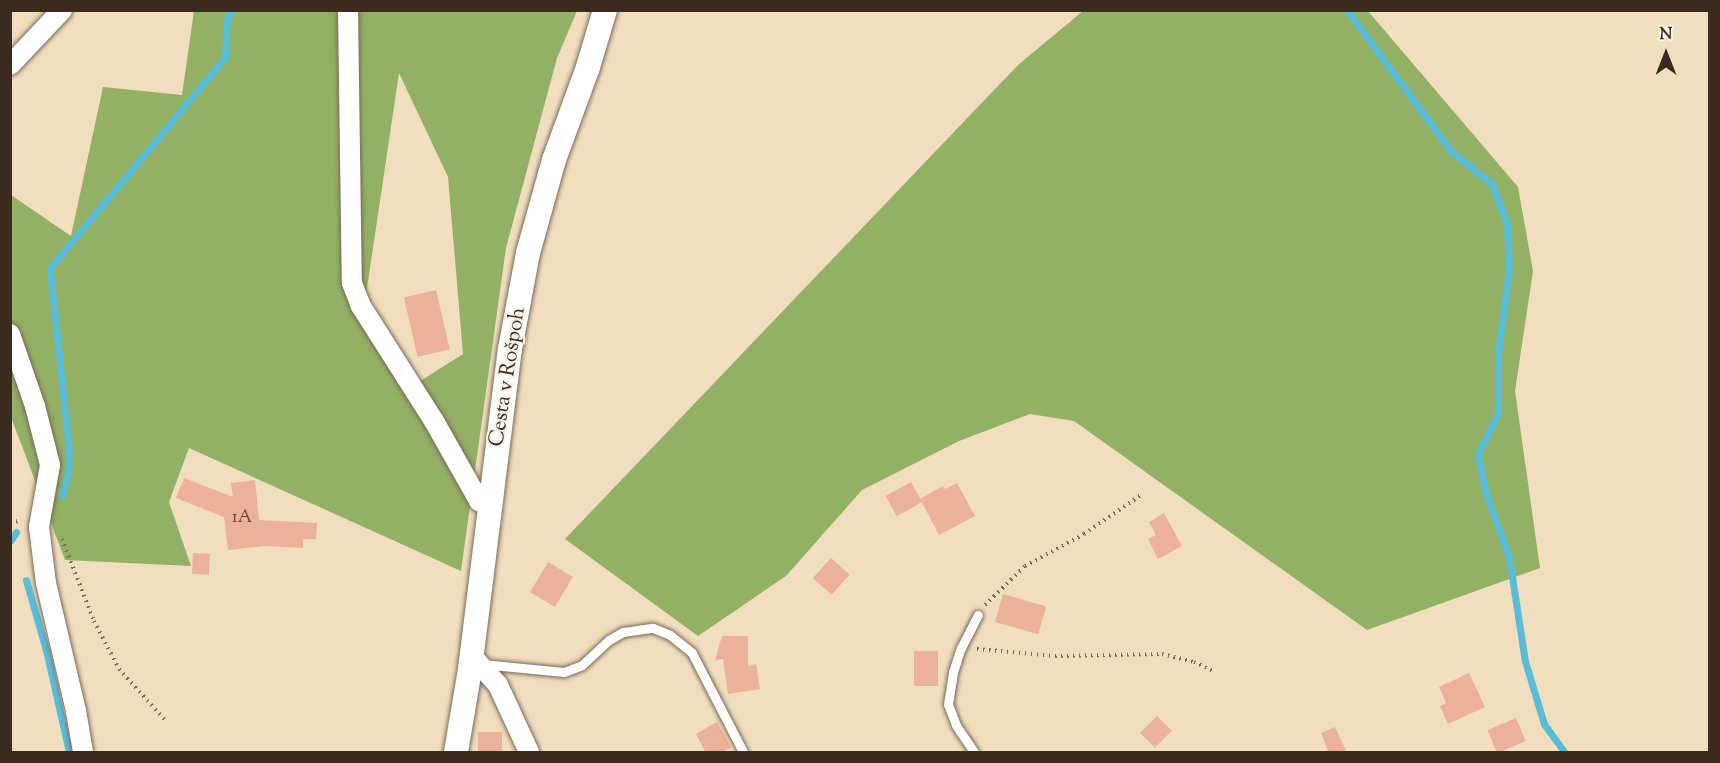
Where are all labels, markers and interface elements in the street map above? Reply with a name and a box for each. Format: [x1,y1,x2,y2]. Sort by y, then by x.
north arrow [1636,24,1696,84]
text: N [1660,24,1672,47]
street label: Cesta v Rošpoh [485,306,531,448]
house number: 1A [232,507,252,529]

